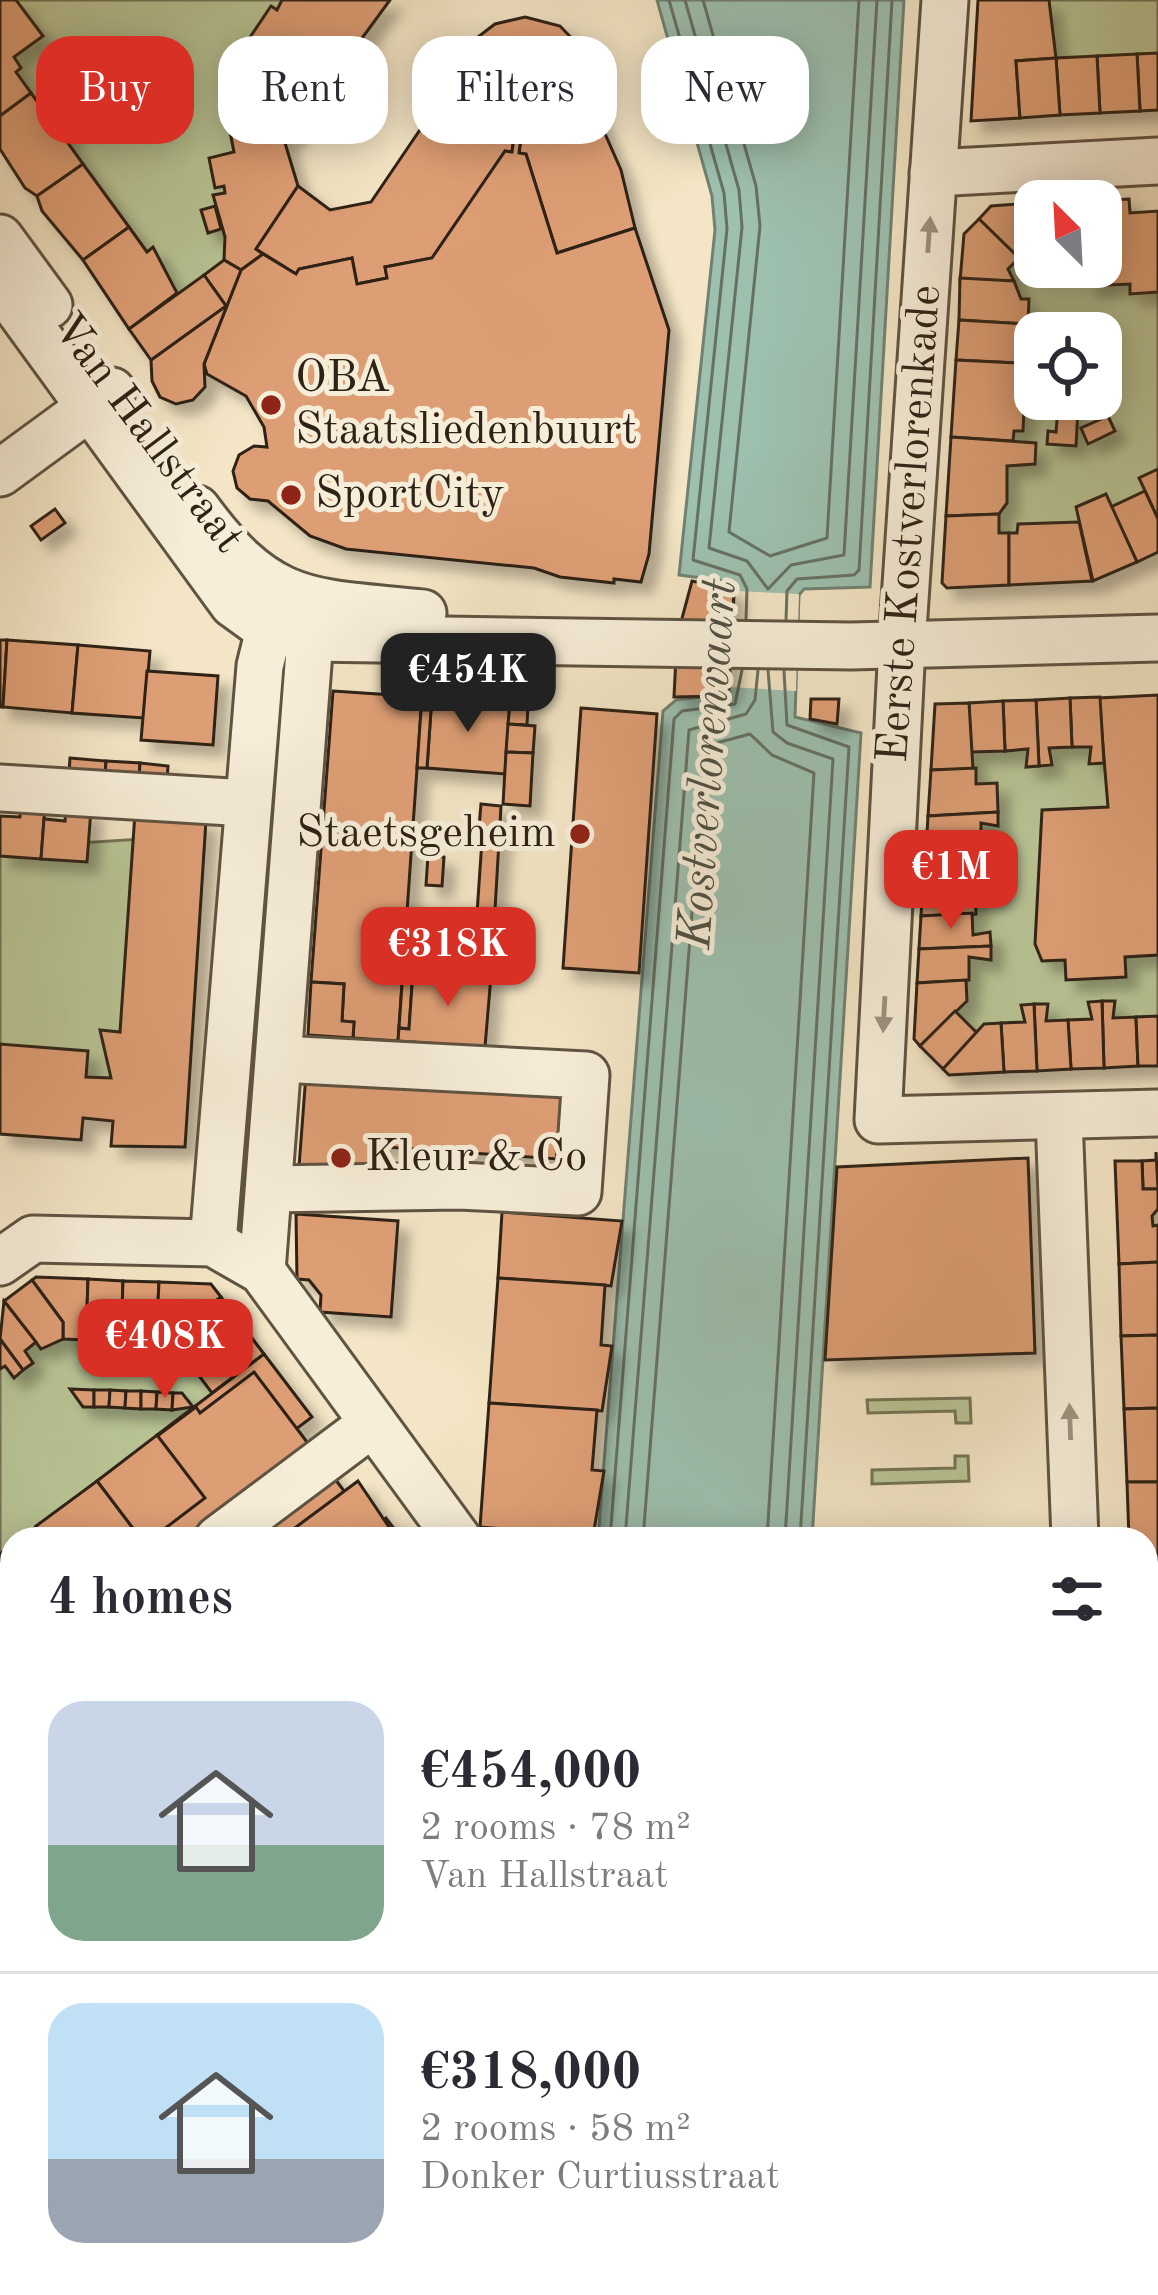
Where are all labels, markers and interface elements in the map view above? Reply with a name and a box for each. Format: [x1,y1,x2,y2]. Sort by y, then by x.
chip: Buy [36,36,194,144]
chip: Rent [218,36,388,144]
chip: Filters [412,36,617,144]
chip: New [641,36,809,144]
north arrow [1014,180,1122,288]
map controls [1014,180,1122,420]
one-way arrow [920,215,939,253]
street label: Eerste Kostverlorenkade [872,284,950,764]
street label: Van Hallstraat [43,306,251,562]
button: locate [1014,312,1122,420]
place label: OBA Staatsliedenbuurt [295,357,637,454]
marker: OBA Staatsliedenbuurt [258,392,284,418]
place label: SportCity [315,473,505,518]
marker: SportCity [278,482,304,508]
water label: Kostverlorenvaart [672,577,746,952]
pin: €454K [384,633,552,735]
text: €454K [408,652,528,691]
place label: Staetsgeheim [296,812,556,857]
marker: Staetsgeheim [567,821,593,847]
pin: €1M [893,830,1009,932]
text: €1M [911,849,991,888]
pin: €318K [364,907,532,1009]
text: €318K [388,926,508,965]
one-way arrow [874,996,893,1034]
place label: Kleur & Co [365,1136,587,1181]
marker: Kleur & Co [328,1145,354,1171]
pin: €408K [81,1299,249,1401]
text: €408K [105,1318,225,1357]
one-way arrow [1060,1402,1079,1440]
icon: filters [1044,1566,1110,1632]
text: 4 homes [48,1574,233,1625]
text: €454,000 [420,1748,641,1799]
icon: home [144,1749,288,1893]
text: 2 rooms · 78 m² [420,1809,691,1848]
text: Van Hallstraat [420,1857,668,1896]
text: €318,000 [420,2049,641,2100]
icon: home [144,2051,288,2195]
text: 2 rooms · 58 m² [420,2110,691,2149]
text: Donker Curtiusstraat [420,2158,780,2197]

